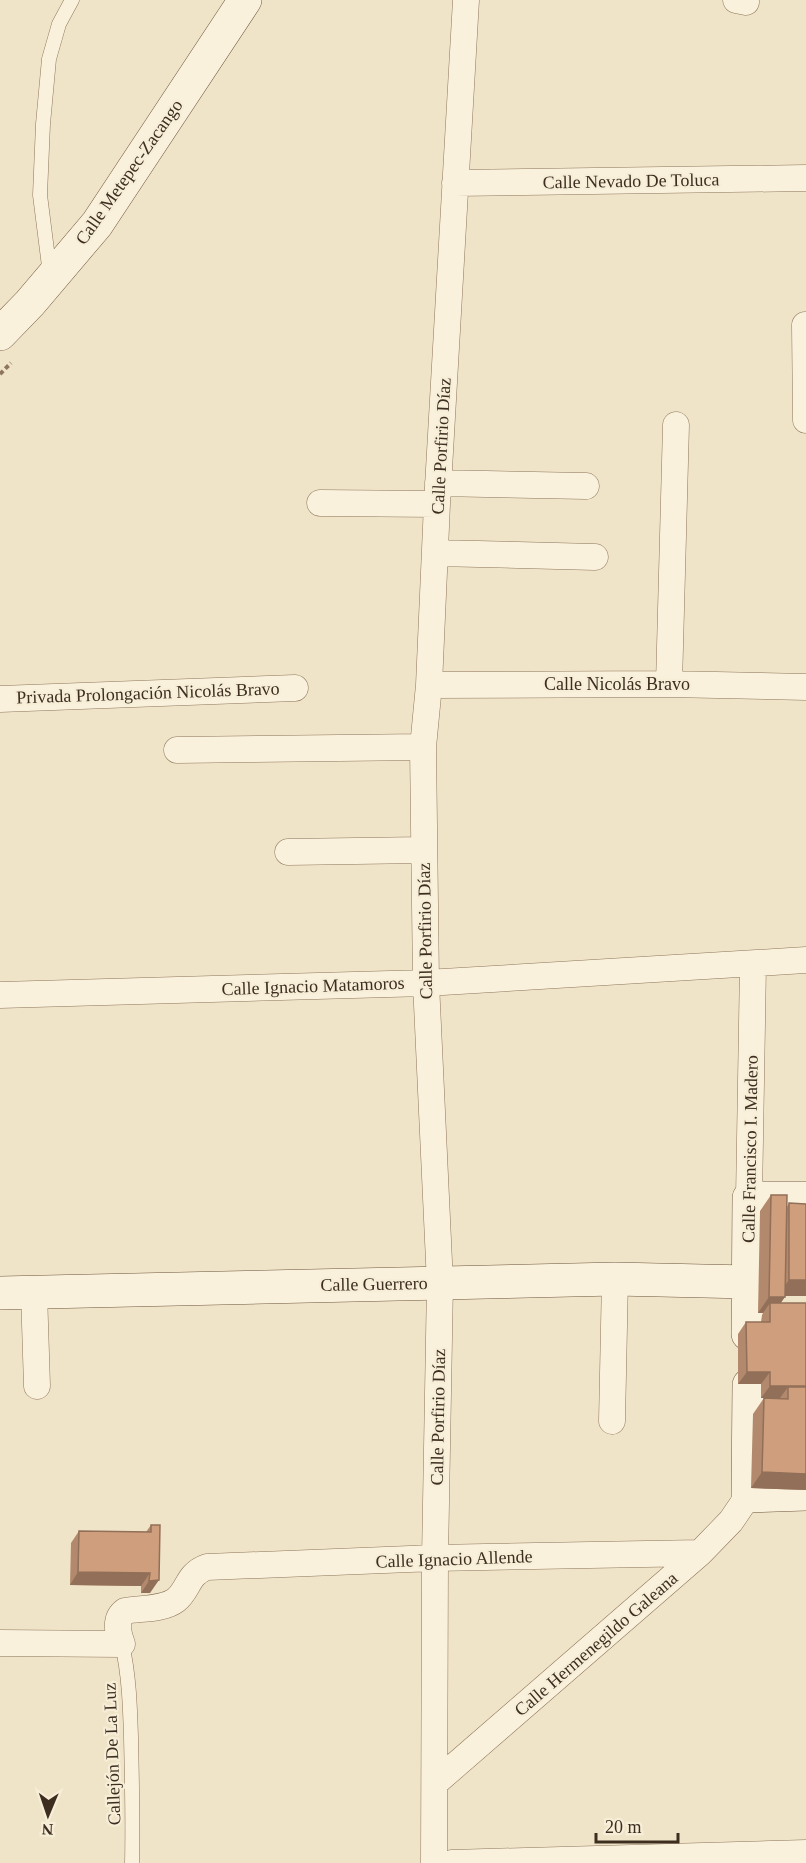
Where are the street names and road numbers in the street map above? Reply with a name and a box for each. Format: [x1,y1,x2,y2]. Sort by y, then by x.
street label: Calle Metepec-Zacango [71,96,187,248]
street label: Calle Nevado De Toluca [542,169,720,193]
street label: Calle Porfirio Díaz [427,377,455,515]
street label: Calle Nicolás Bravo [544,674,690,694]
street label: Privada Prolongación Nicolás Bravo [16,678,280,708]
street label: Calle Porfirio Díaz [414,862,436,1000]
street label: Calle Ignacio Matamoros [221,973,405,999]
street label: Calle Francisco I. Madero [738,1055,762,1243]
street label: Calle Guerrero [320,1273,428,1295]
street label: Calle Porfirio Díaz [427,1348,449,1486]
street label: Calle Ignacio Allende [375,1546,533,1572]
street label: Calle Hermenegildo Galeana [511,1568,681,1720]
street label: Callejón De La Luz [100,1682,124,1826]

